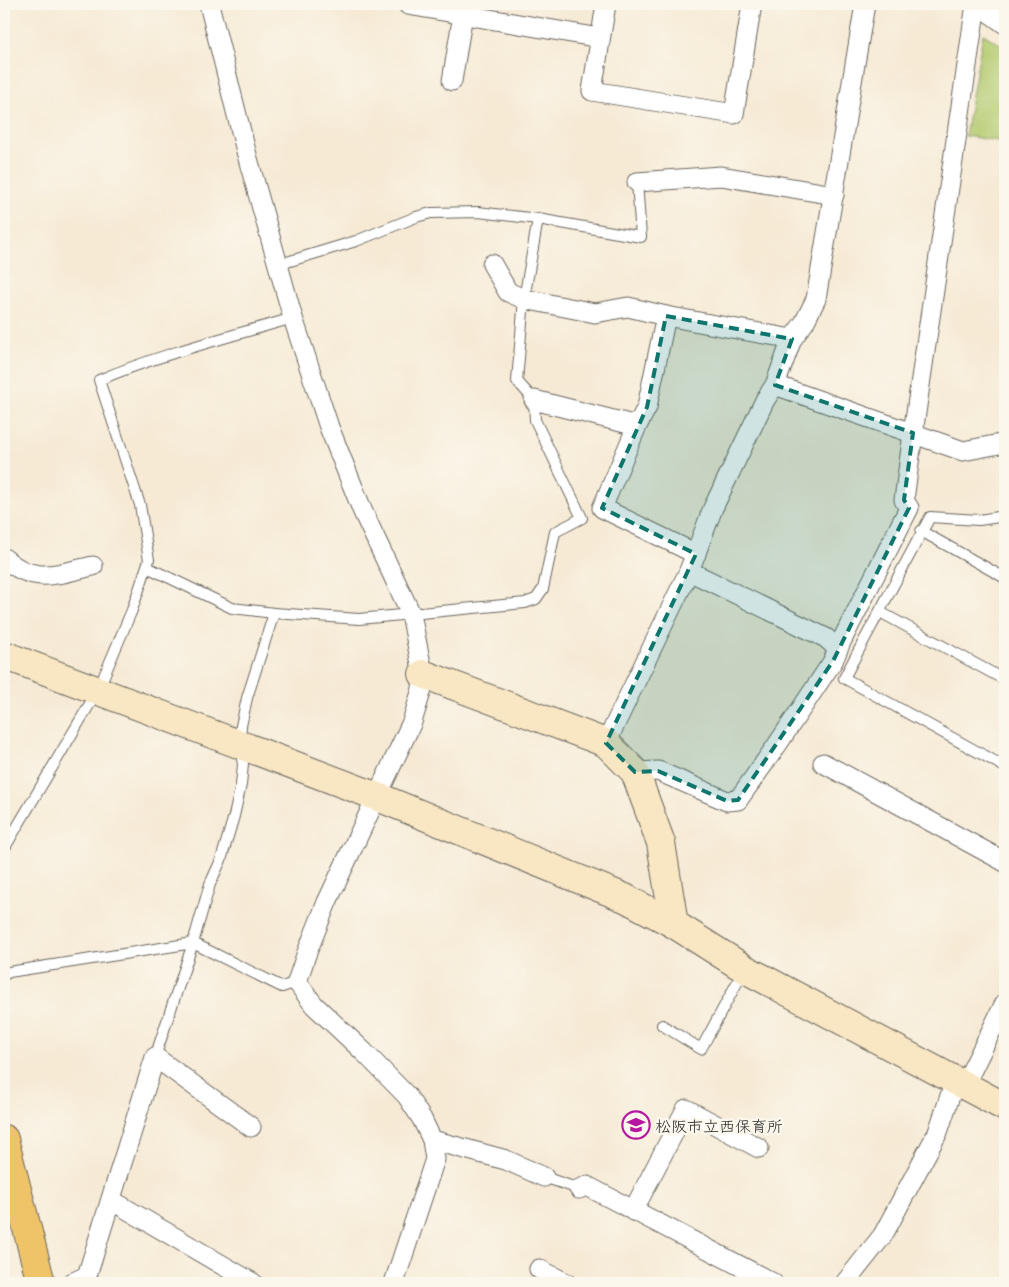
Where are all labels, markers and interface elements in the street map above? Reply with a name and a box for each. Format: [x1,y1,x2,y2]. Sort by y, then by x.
school or university icon: 松阪市立西保育所 [621,1110,651,1140]
place label: 松阪市立西保育所 [655,1115,783,1136]

